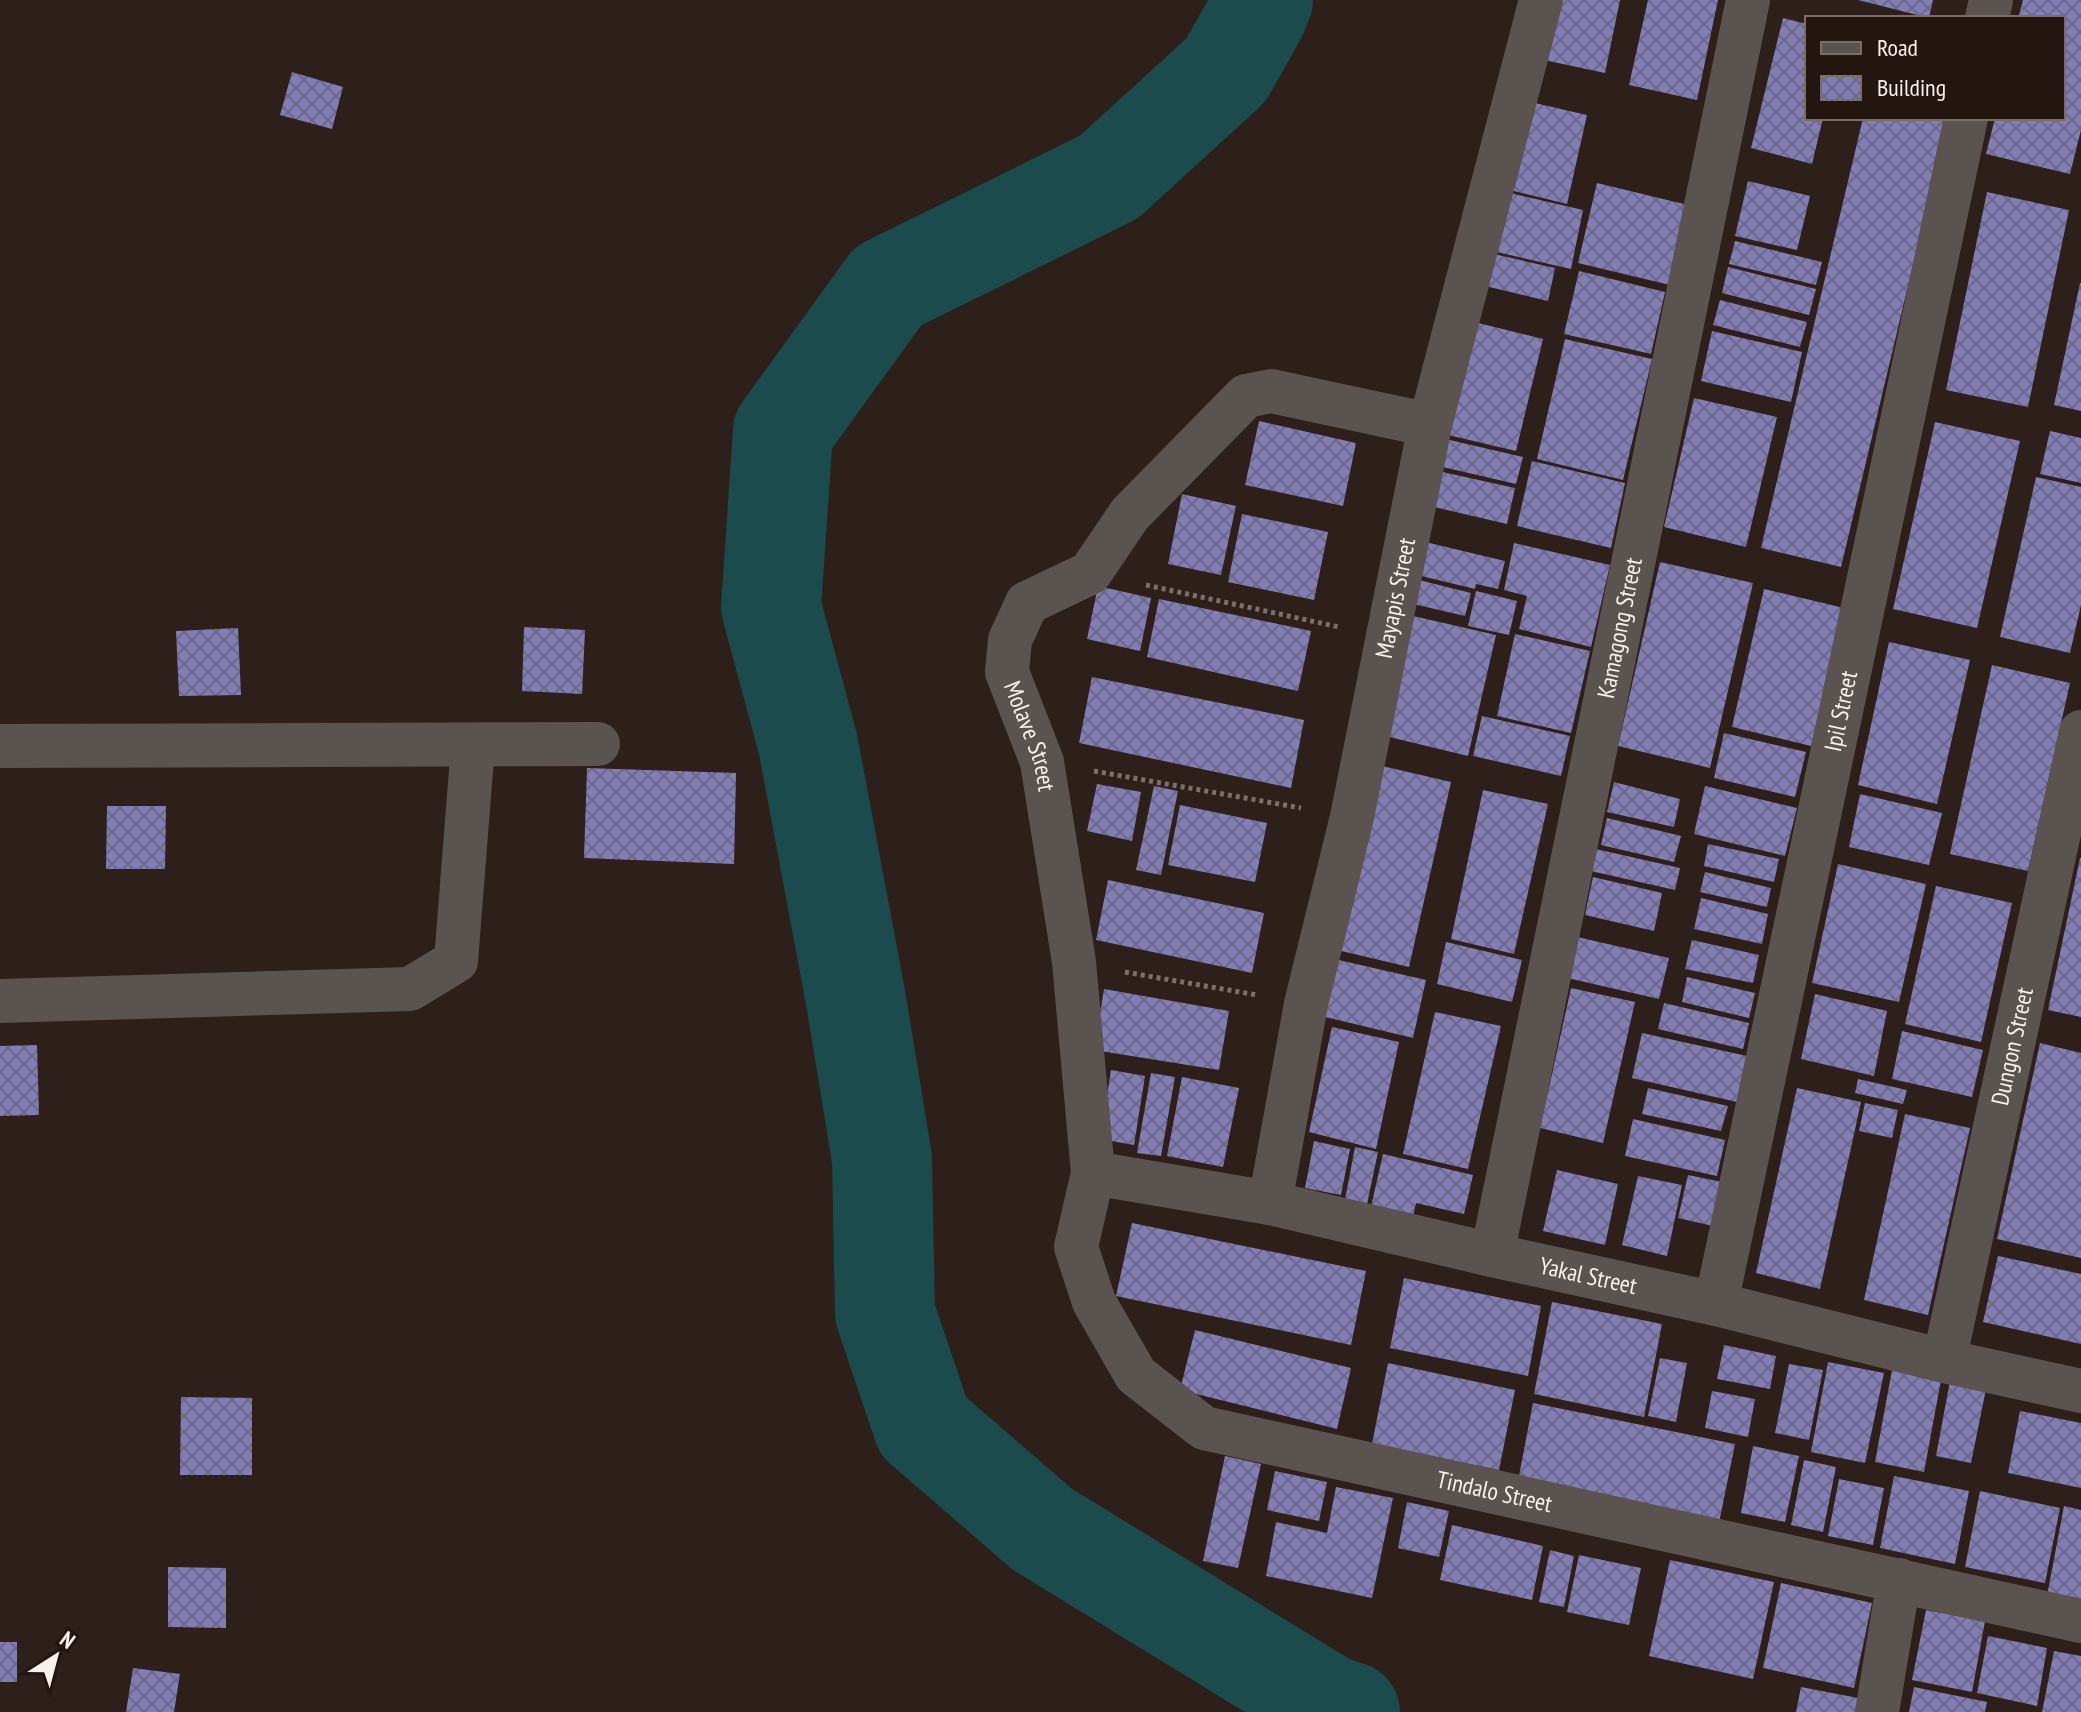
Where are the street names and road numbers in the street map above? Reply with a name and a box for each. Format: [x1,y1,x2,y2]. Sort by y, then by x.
street label: Mayapis Street [1368,535,1422,661]
street label: Kamagong Street [1590,554,1649,701]
street label: Ipil Street [1817,667,1864,754]
street label: Molave Street [997,677,1063,794]
street label: Dungon Street [1984,984,2040,1108]
street label: Yakal Street [1537,1250,1640,1301]
street label: Tindalo Street [1434,1464,1555,1519]

